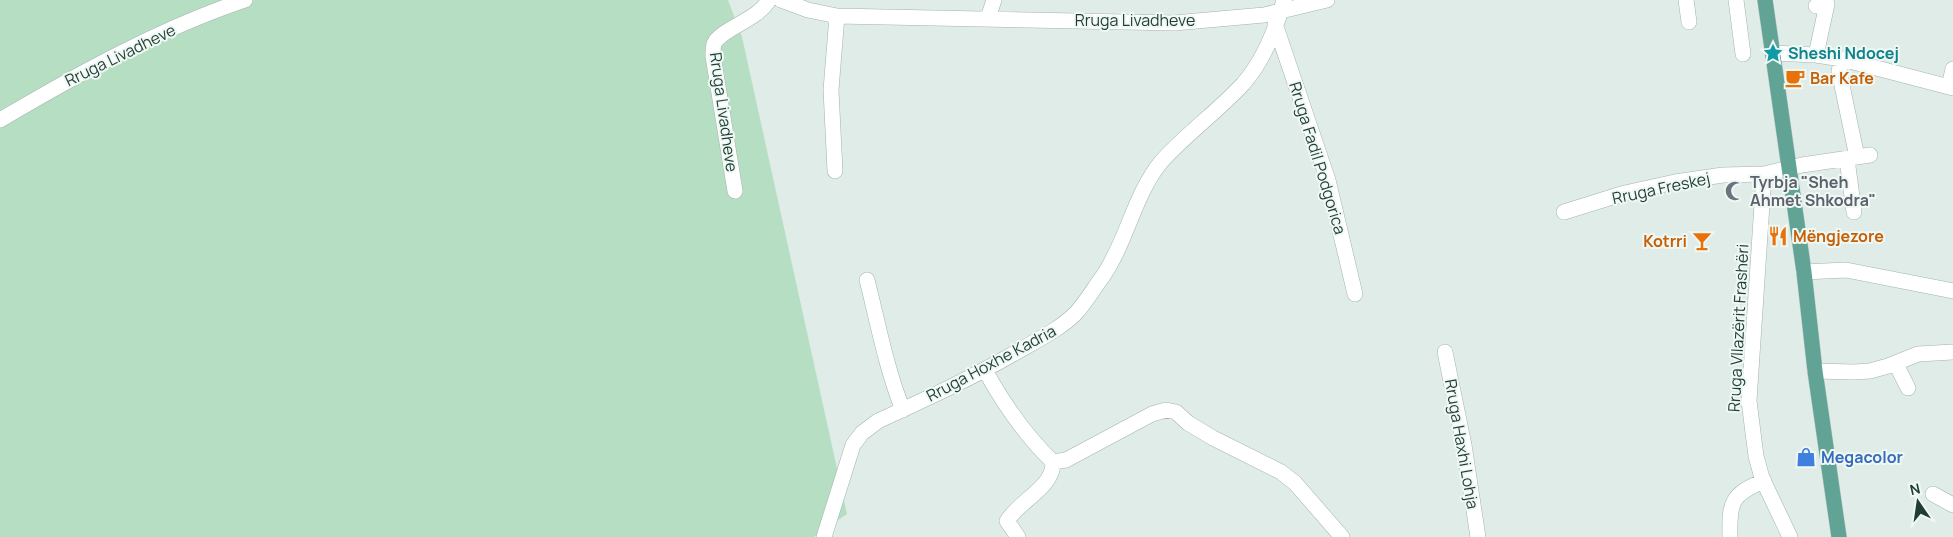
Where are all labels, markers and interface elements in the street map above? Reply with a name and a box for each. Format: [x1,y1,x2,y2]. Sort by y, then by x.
street label: Rruga Livadheve [1075,9,1195,31]
street label: Rruga Livadheve [61,19,179,91]
place icon: Sheshi Ndocej [1762,42,1784,64]
place label: Sheshi Ndocej [1788,42,1899,64]
street label: Rruga Livadheve [705,51,743,173]
cafe icon: Bar Kafe [1784,67,1806,89]
place label: Bar Kafe [1810,67,1874,89]
street label: Rruga Fadil Podgorica [1284,79,1352,237]
street label: Rruga Freskej [1610,167,1712,209]
place label: Tyrbja "Sheh Ahmet Shkodra" [1750,171,1876,211]
mosque icon: Tyrbja "Sheh Ahmet Shkodra" [1724,180,1746,202]
restaurant icon: Mëngjezore [1767,225,1789,247]
place label: Mëngjezore [1793,225,1884,247]
place label: Kotrri [1643,230,1687,252]
bar icon: Kotrri [1691,230,1713,252]
street label: Rruga Vllazërit Frashëri [1723,243,1753,413]
street label: Rruga Hoxhe Kadria [922,320,1060,406]
street label: Rruga Haxhi Lohja [1440,377,1484,511]
shop icon: Megacolor [1795,446,1817,468]
place label: Megacolor [1821,446,1903,468]
north arrow [1893,477,1943,527]
text: N [1908,478,1922,499]

